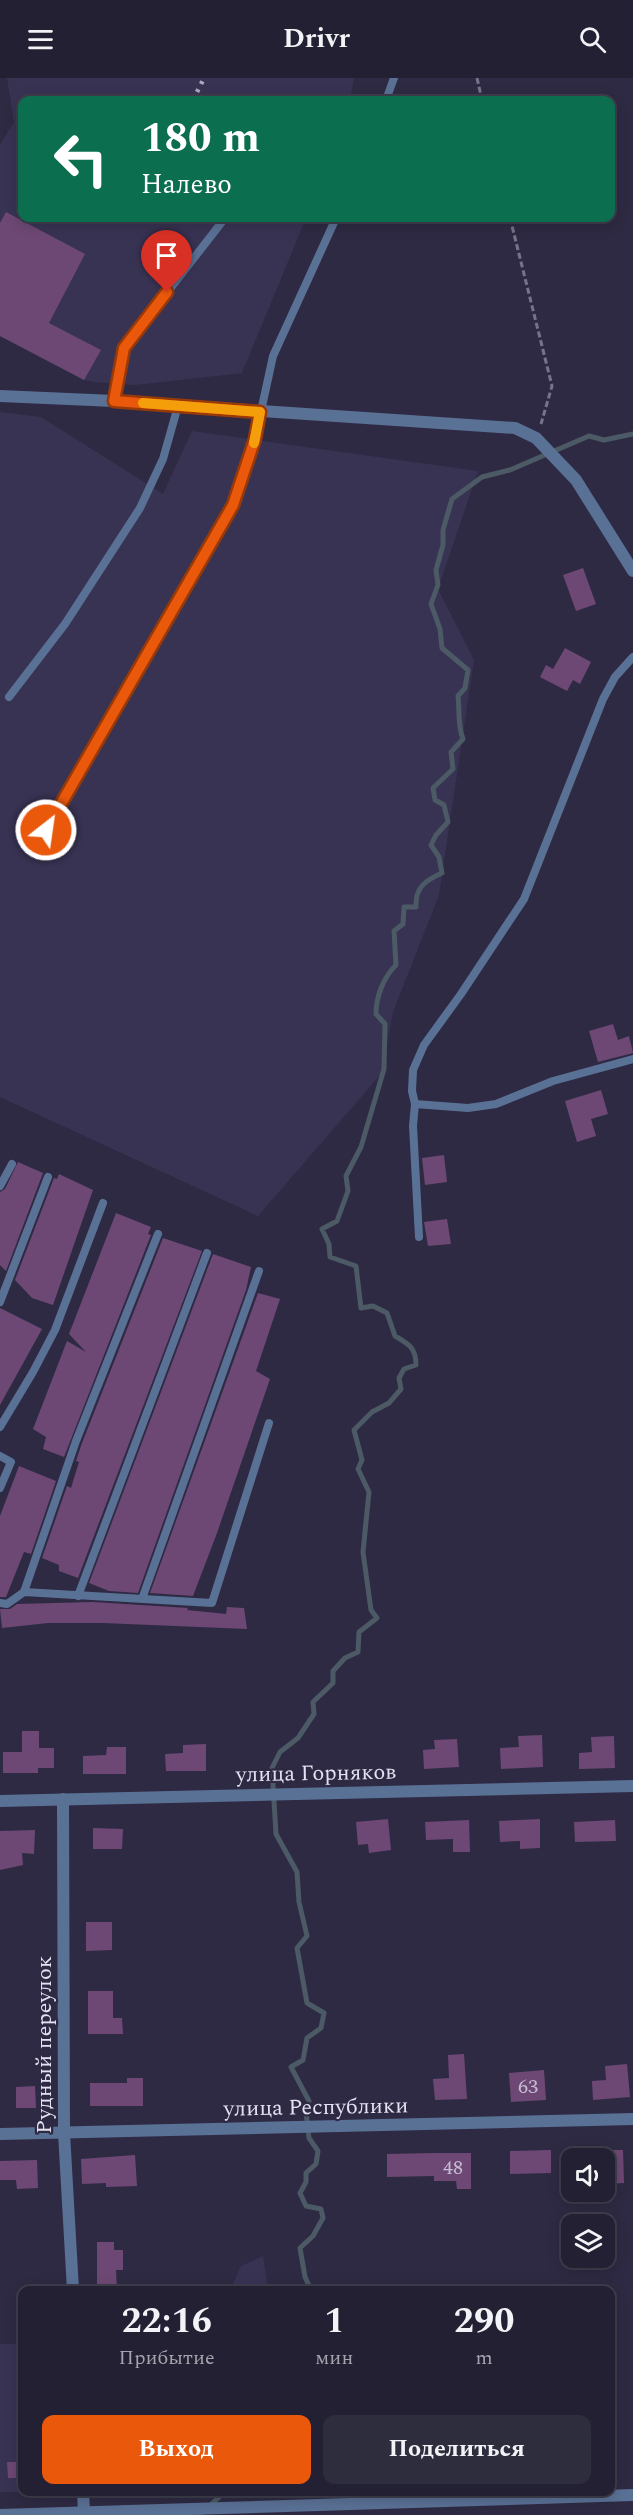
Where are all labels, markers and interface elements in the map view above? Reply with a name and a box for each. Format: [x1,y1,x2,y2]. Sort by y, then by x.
text: Drivr [283,18,350,60]
icon: menu [24,23,57,56]
icon: search [576,23,609,56]
text: 180 m [141,107,260,170]
icon: left [42,120,120,198]
text: Налево [141,164,232,206]
pin [141,230,192,292]
icon: arrive [150,239,183,272]
position arrow [14,798,78,862]
street label: улица Горняков [235,1756,397,1791]
street label: Рудный переулок [28,1956,61,2134]
house number: 63 [518,2072,538,2102]
street label: улица Республики [222,2089,409,2126]
map controls [561,2148,615,2268]
button: sound [561,2148,615,2202]
house number: 48 [443,2153,463,2183]
button: layers [561,2214,615,2268]
text: 22:16 [121,2294,212,2349]
text: 1 [324,2294,344,2349]
text: 290 [454,2294,514,2349]
text: Прибытие [119,2343,215,2373]
text: мин [315,2343,353,2373]
text: m [476,2343,493,2373]
button: Выход [42,2415,311,2484]
button: Поделиться [323,2415,591,2484]

